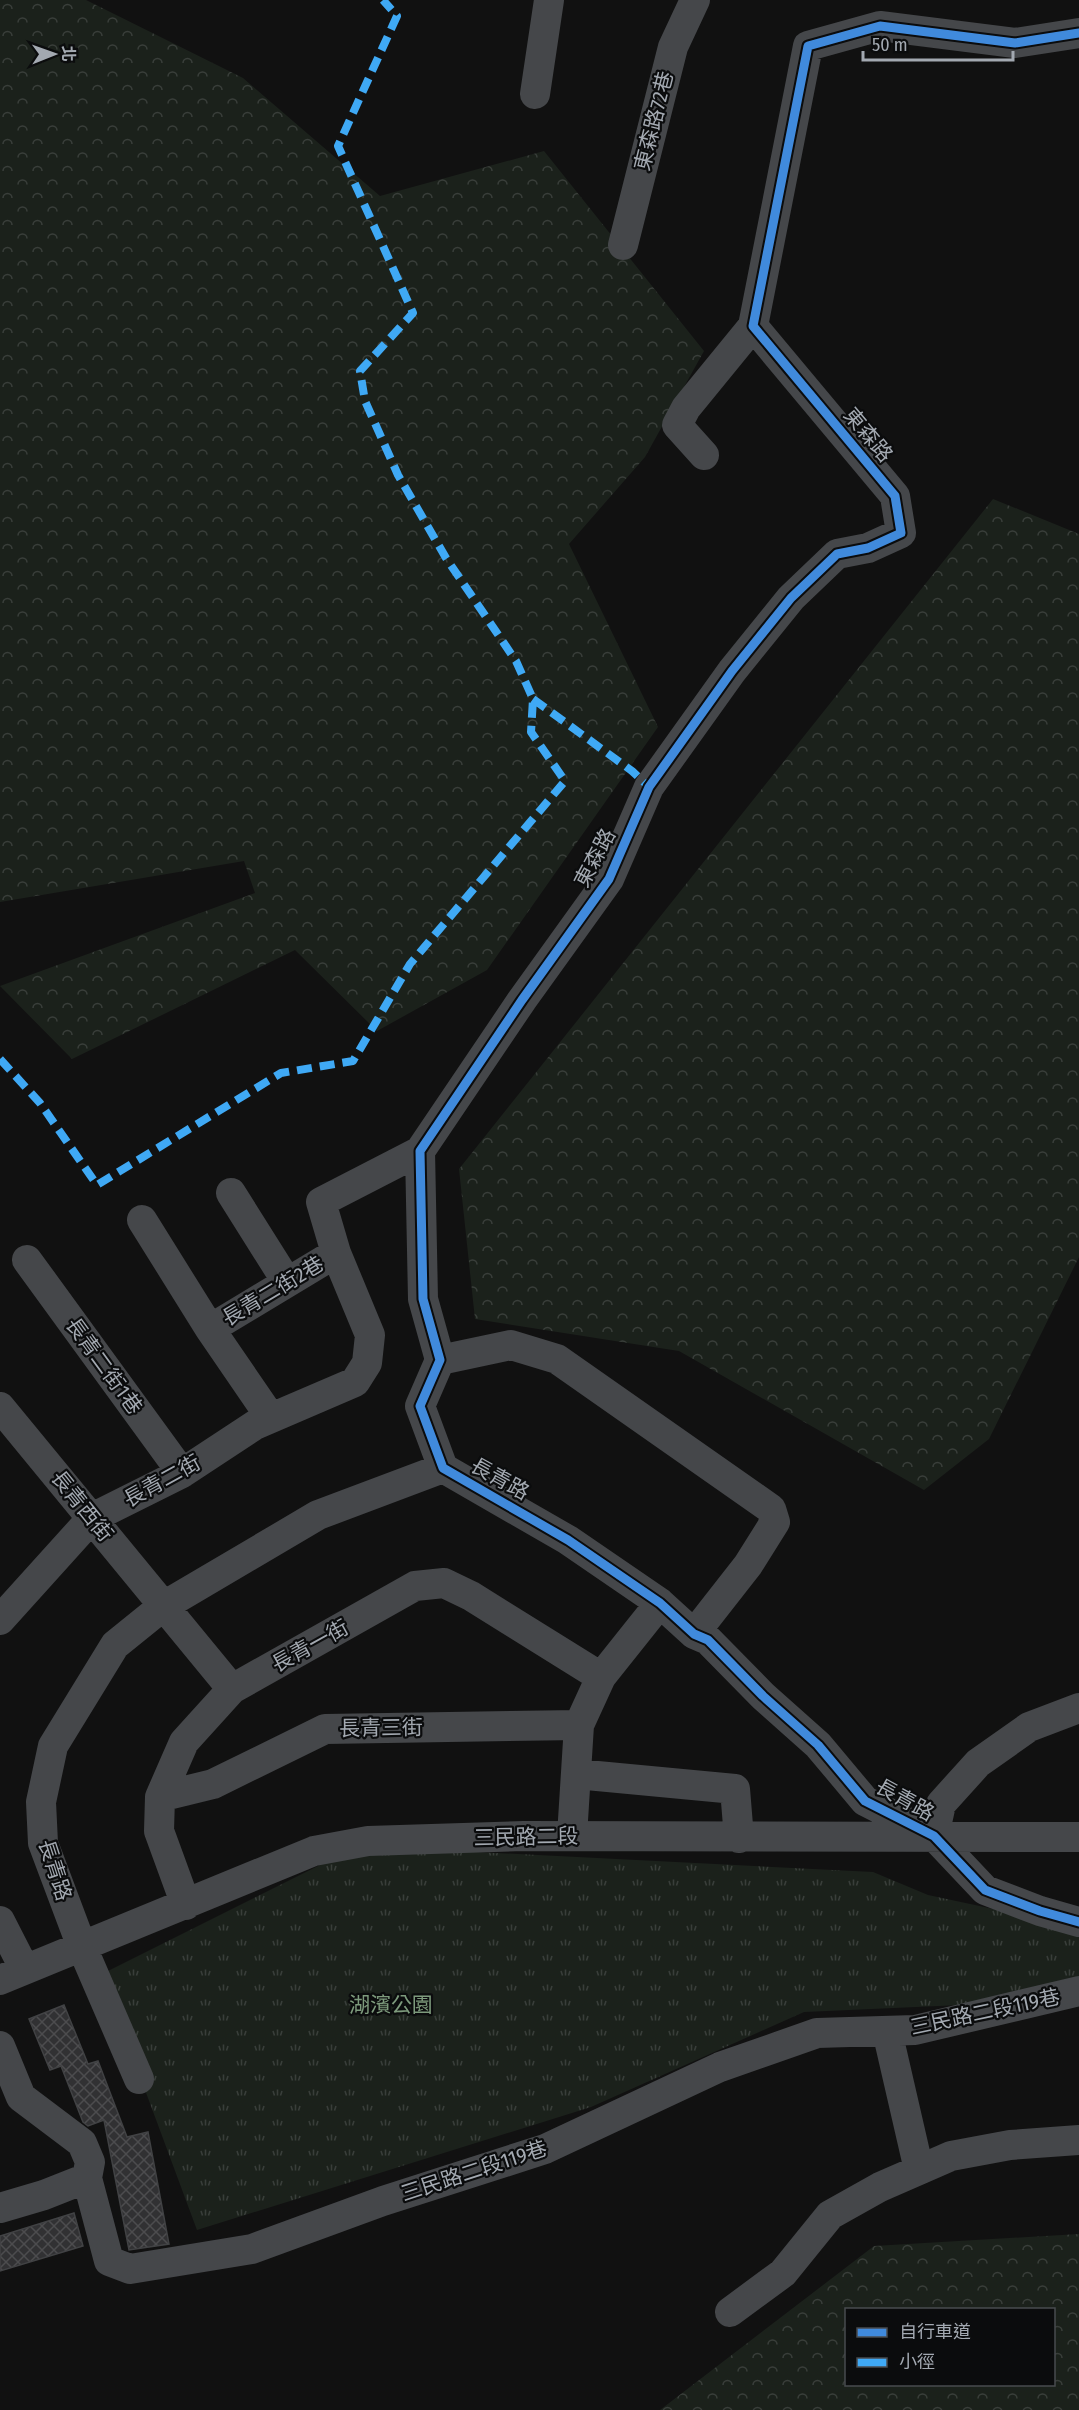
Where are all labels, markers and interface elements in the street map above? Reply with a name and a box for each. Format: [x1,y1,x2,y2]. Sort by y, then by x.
north arrow [24,24,84,84]
scale bar [863,24,1013,62]
text: 50 m [872,34,908,56]
text: 北 [59,46,78,62]
street label: 東森路72巷 [629,69,679,173]
street label: 東森路 [838,403,898,467]
street label: 東森路 [569,824,621,892]
street label: 長青二街2巷 [217,1250,329,1332]
street label: 長青二街1巷 [60,1313,148,1419]
street label: 長青二街 [119,1449,205,1513]
street label: 長青路 [466,1452,534,1506]
street label: 長青西街 [45,1465,119,1547]
street label: 長青一街 [267,1614,353,1678]
street label: 長青三街 [339,1714,423,1742]
street label: 長青路 [871,1773,939,1827]
street label: 三民路二段 [473,1823,579,1851]
street label: 長青路 [33,1836,77,1904]
street label: 三民路二段119巷 [908,1983,1062,2041]
park label: 湖濱公園 [349,1992,433,2018]
street label: 三民路二段119巷 [398,2135,550,2207]
legend [845,2308,1055,2386]
text: 自行車道 [899,2321,971,2343]
text: 小徑 [899,2351,935,2373]

